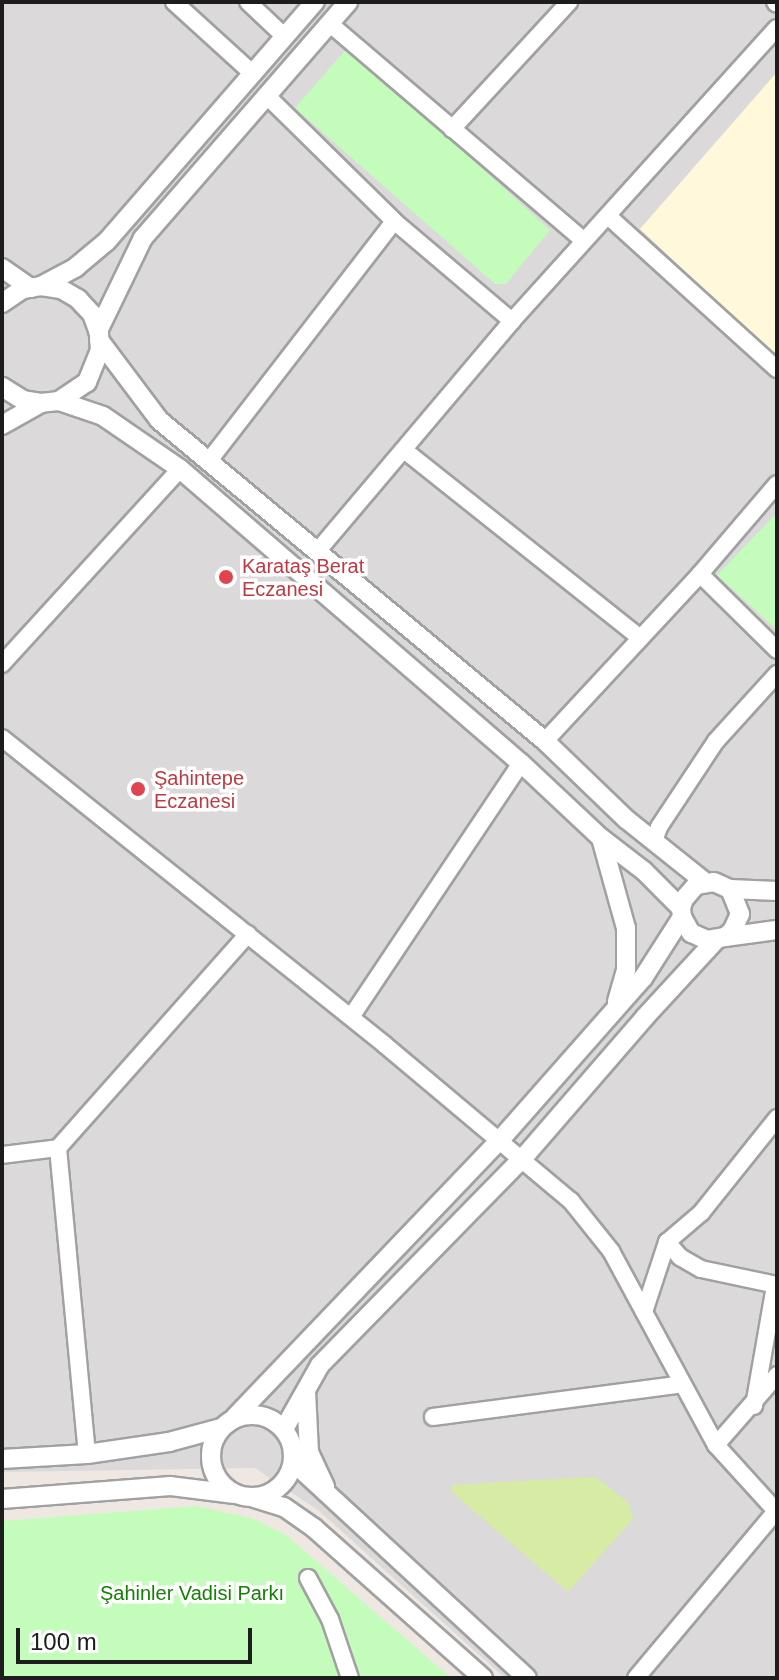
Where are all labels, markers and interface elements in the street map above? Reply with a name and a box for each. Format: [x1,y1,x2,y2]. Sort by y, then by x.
place label: Karataş Berat Eczanesi [242,554,364,601]
marker: Karataş Berat Eczanesi [217,568,235,586]
place label: Şahintepe Eczanesi [154,766,244,813]
marker: Şahintepe Eczanesi [129,780,147,798]
park label: Şahinler Vadisi Parkı [100,1581,284,1605]
scale bar [20,1612,256,1662]
text: 100 m [30,1628,97,1655]

